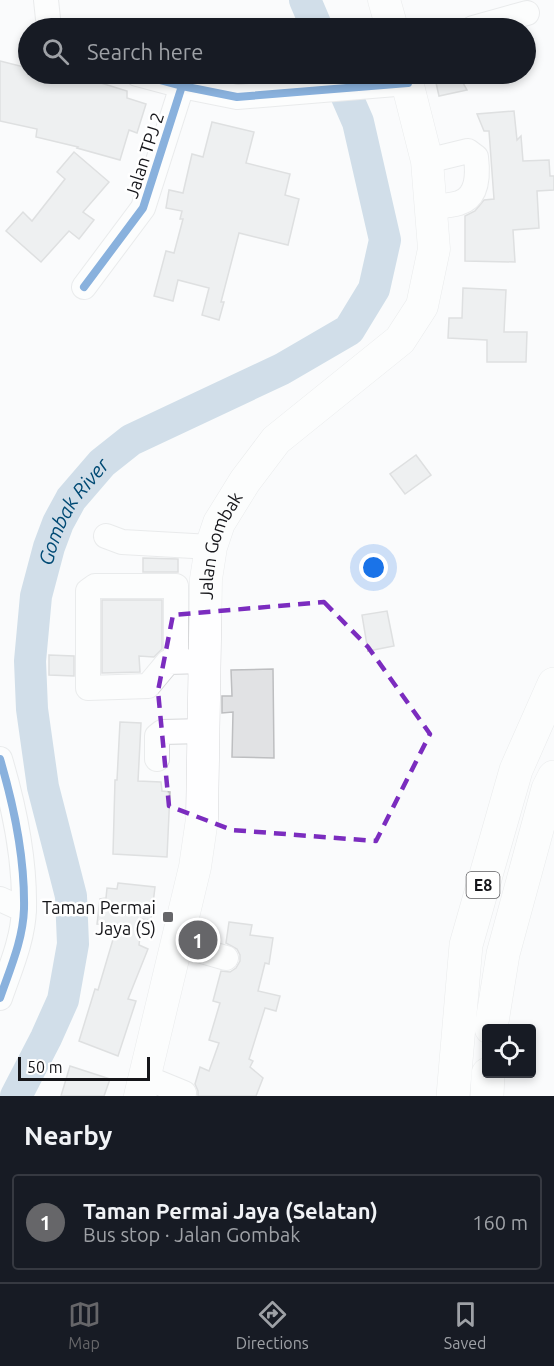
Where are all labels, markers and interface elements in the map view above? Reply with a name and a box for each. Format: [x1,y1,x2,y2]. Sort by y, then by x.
search box [18,18,536,84]
icon: search [39,35,72,68]
text: Search here [87,39,203,64]
street label: Jalan TPJ 2 [121,110,167,200]
water label: Gombak River [33,452,114,567]
street label: Jalan Gombak [196,488,246,600]
your location [359,553,388,582]
road number: E8 [466,872,500,898]
place label: Taman Permai Jaya (S) [42,897,156,939]
marker: Taman Permai Jaya (S) [161,910,175,924]
pin: 1 [178,918,218,962]
map controls [482,1024,536,1078]
button: locate [482,1024,536,1078]
scale bar [18,1054,150,1082]
text: 50 m [27,1058,63,1076]
text: Nearby [24,1121,112,1150]
text: Taman Permai Jaya (Selatan) [83,1198,378,1223]
text: 1 [40,1211,51,1234]
text: 160 m [472,1211,528,1234]
text: Bus stop · Jalan Gombak [83,1223,300,1246]
tab: Map [68,1298,101,1352]
tab: Directions [236,1298,309,1352]
tab: Saved [444,1298,486,1352]

